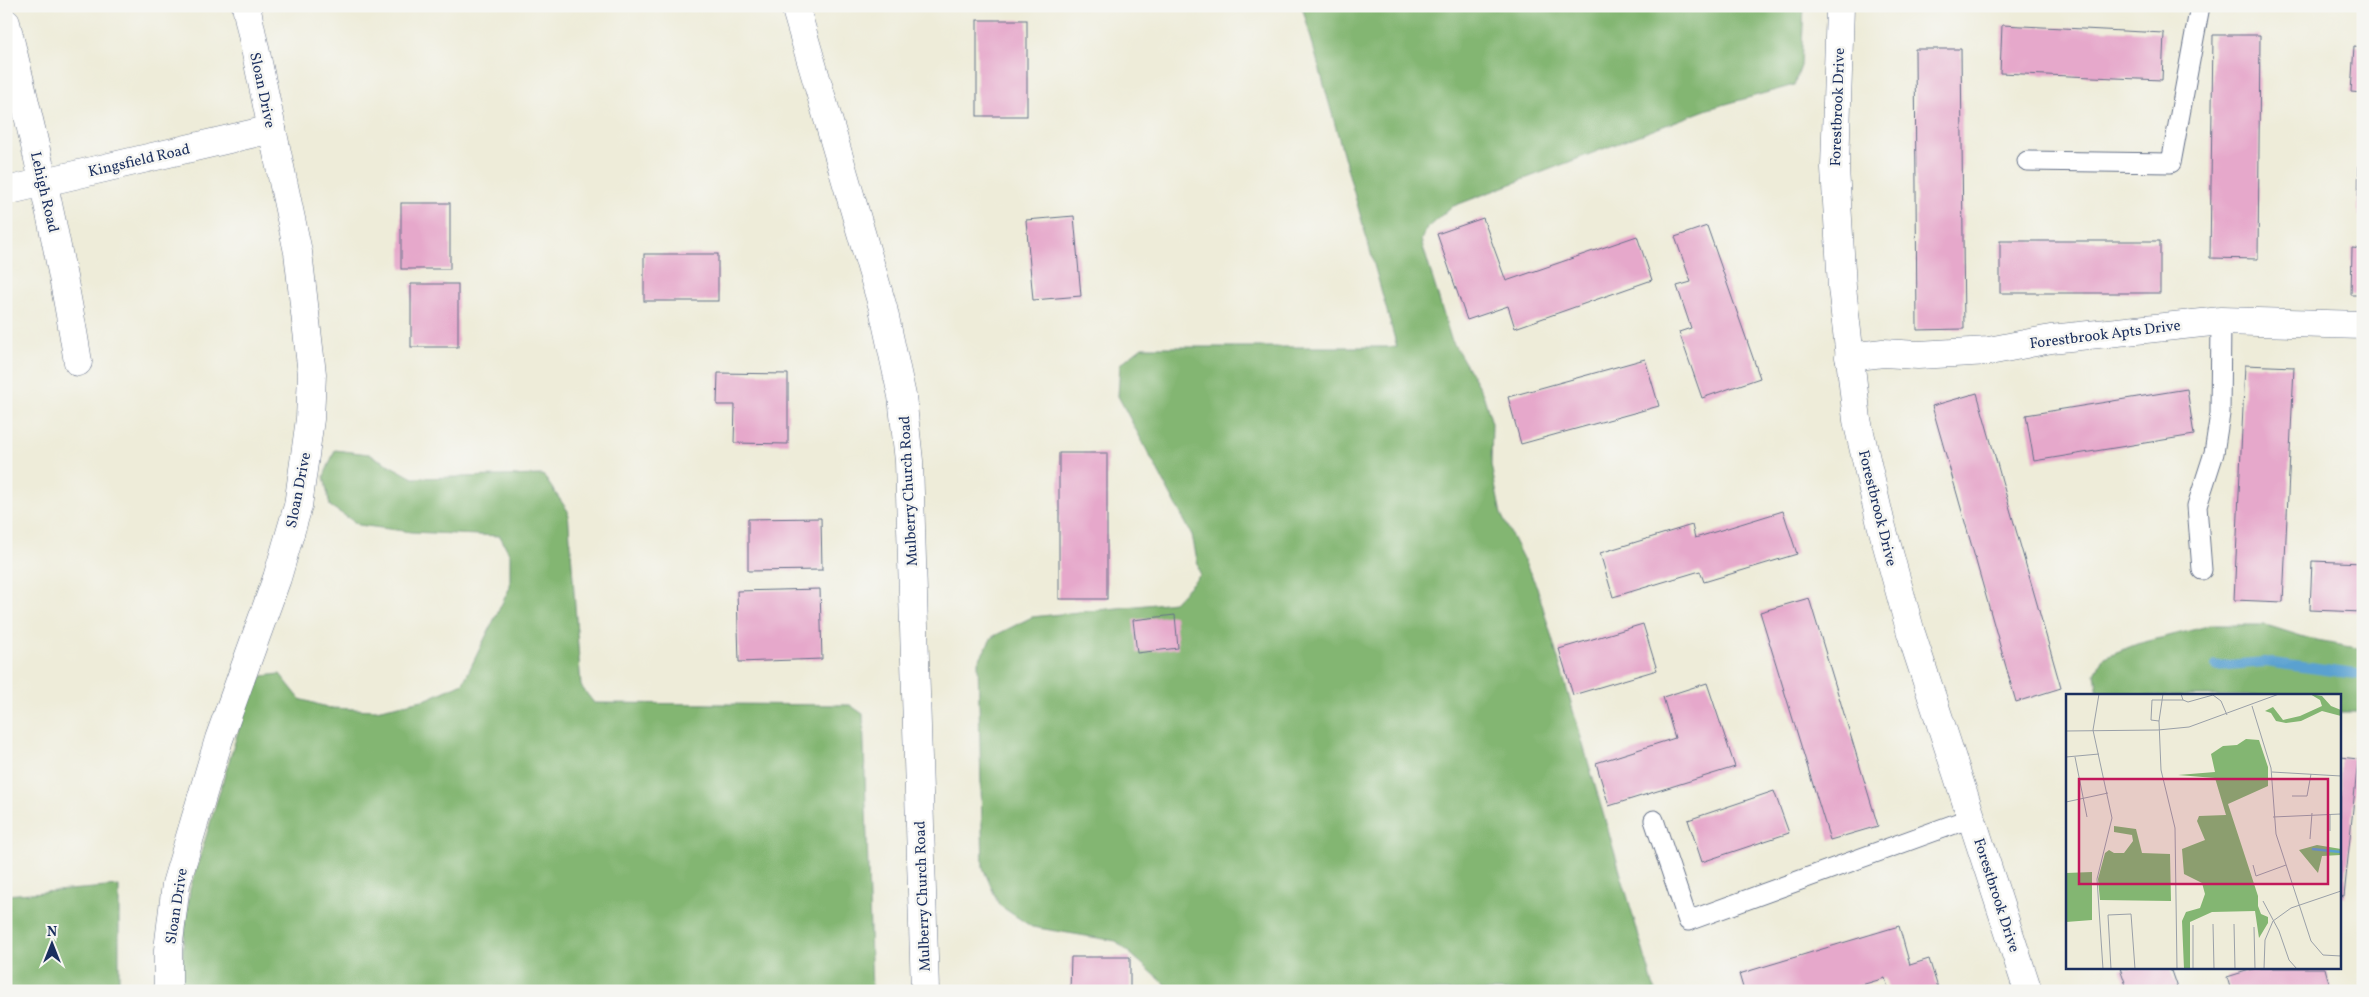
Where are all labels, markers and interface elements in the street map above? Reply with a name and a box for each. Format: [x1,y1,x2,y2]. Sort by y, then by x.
street label: Forestbrook Drive [1826,47,1851,167]
street label: Sloan Drive [243,51,280,130]
street label: Kingsfield Road [86,140,192,183]
street label: Lehigh Road [24,150,63,235]
street label: Forestbrook Apts Drive [2028,316,2182,355]
street label: Mulberry Church Road [895,415,924,567]
street label: Forestbrook Drive [1852,448,1901,569]
street label: Sloan Drive [282,451,317,530]
inset map [2066,694,2342,970]
street label: Mulberry Church Road [910,820,937,972]
street label: Forestbrook Drive [1967,836,2024,955]
street label: Sloan Drive [161,867,194,946]
north arrow [28,920,78,970]
text: N [47,923,57,942]

